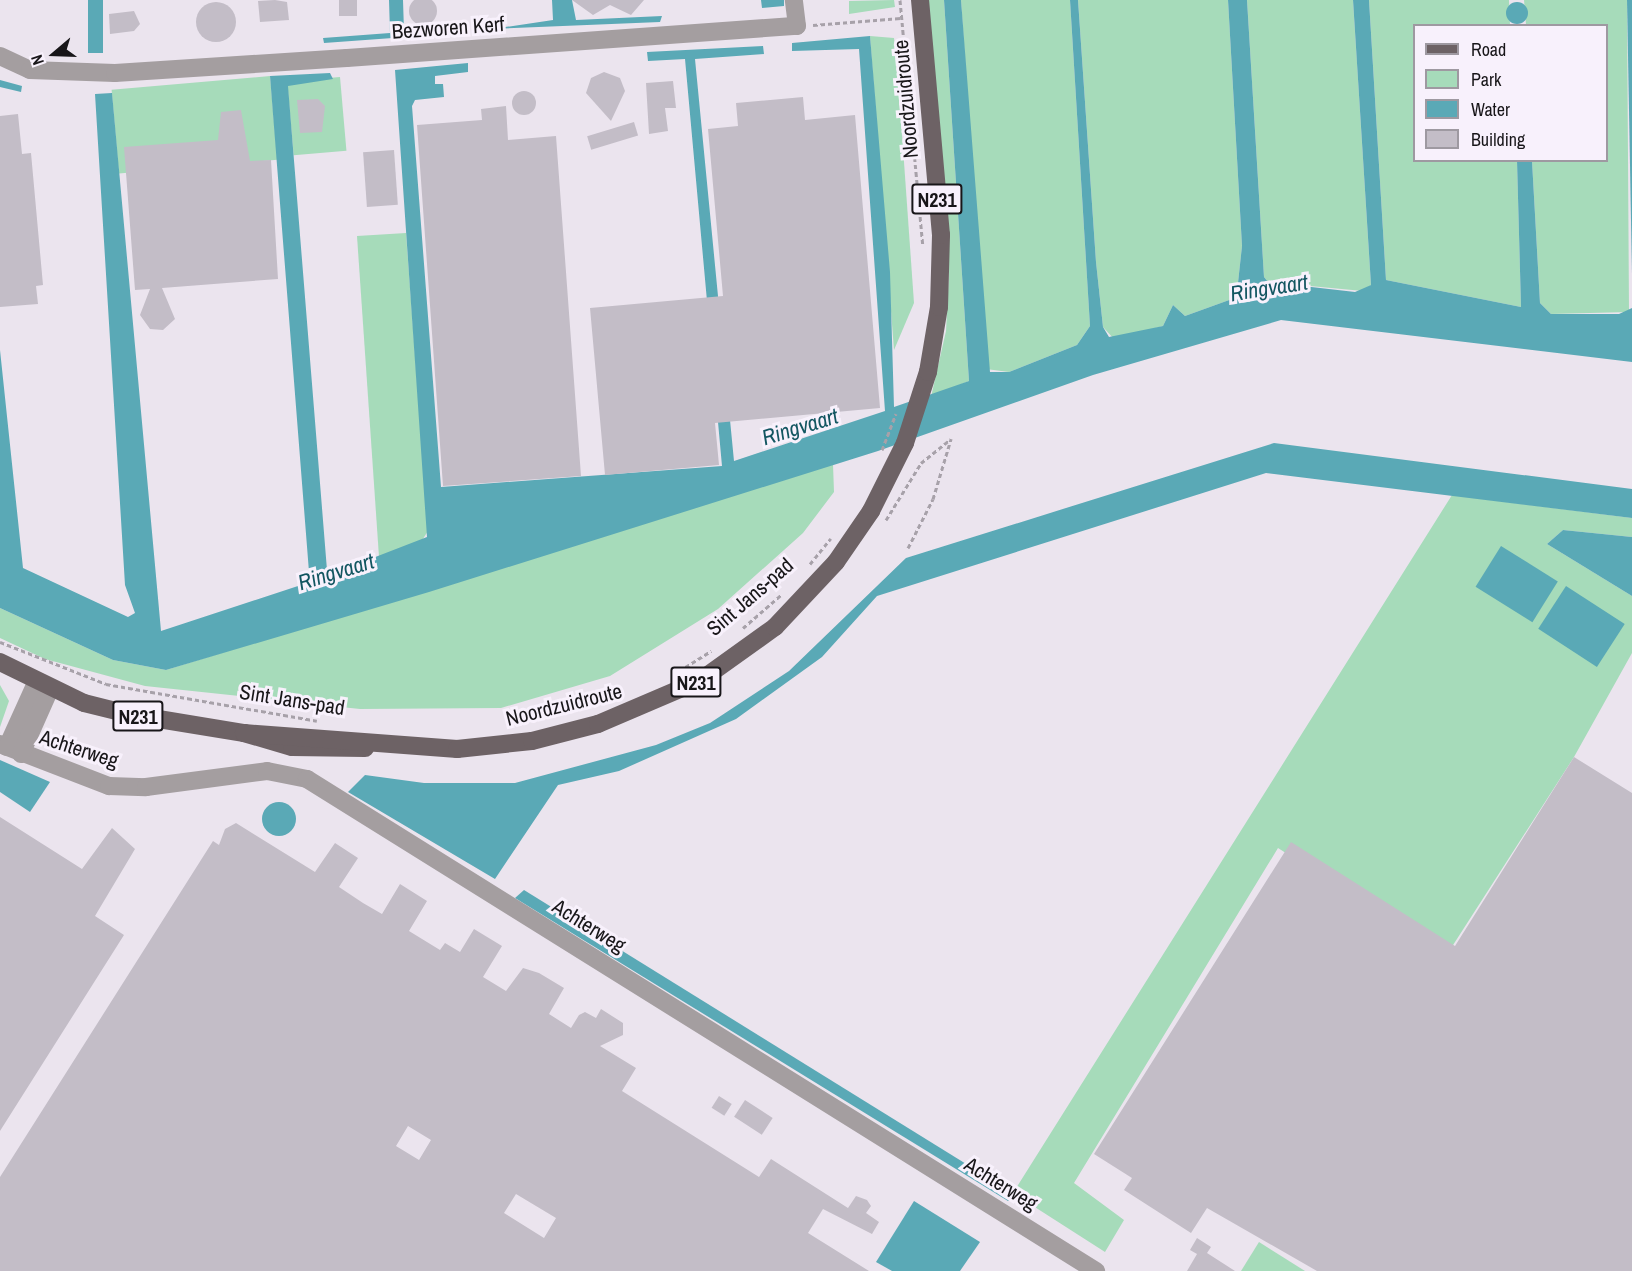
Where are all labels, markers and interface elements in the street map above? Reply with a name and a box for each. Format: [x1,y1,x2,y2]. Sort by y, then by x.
street label: Bezworen Kerf [391,11,505,45]
north arrow [24,24,84,84]
legend [1413,24,1608,162]
text: Road [1471,37,1506,62]
street label: Noordzuidroute [888,39,924,159]
text: N [25,52,49,68]
text: Park [1471,67,1501,92]
text: Water [1471,97,1510,122]
text: Building [1471,127,1525,152]
road number: N231 [910,182,964,216]
water label: Ringvaart [1228,269,1310,307]
water label: Ringvaart [759,403,841,451]
water label: Ringvaart [295,548,377,596]
street label: Sint Jans-pad [702,553,798,641]
road number: N231 [669,665,723,699]
street label: Noordzuidroute [503,678,625,732]
street label: Sint Jans-pad [238,679,346,721]
road number: N231 [111,699,165,733]
street label: Achterweg [36,724,122,774]
street label: Achterweg [548,894,630,958]
street label: Achterweg [960,1152,1042,1216]

